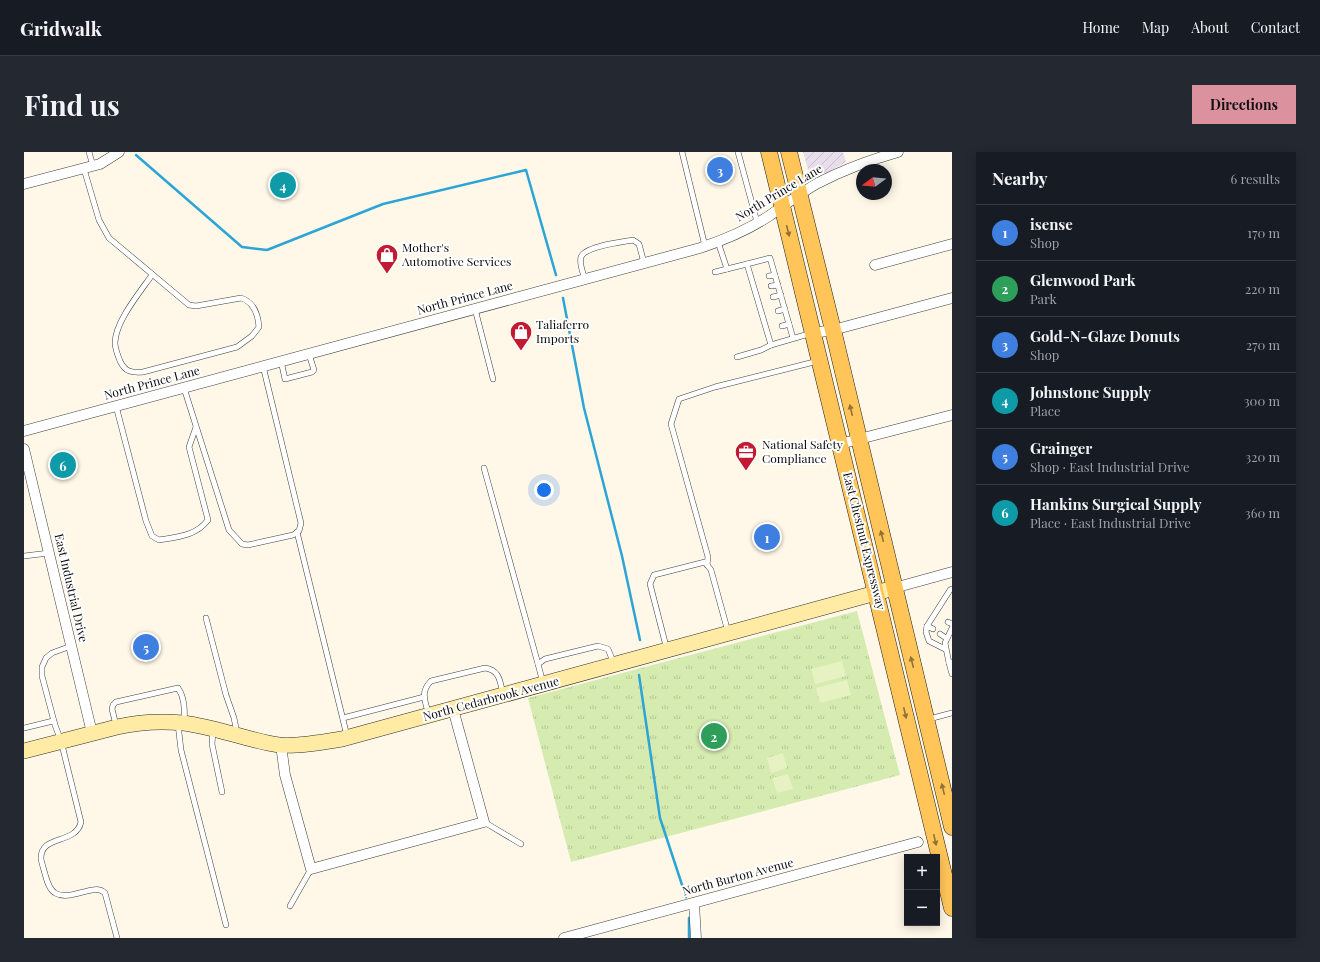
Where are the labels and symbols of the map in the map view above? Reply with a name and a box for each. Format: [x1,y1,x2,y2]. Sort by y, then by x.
pin: 3 [707,155,733,185]
street label: North Prince Lane [732,160,825,224]
north arrow [856,164,892,200]
pin: 4 [270,170,296,200]
one-way arrow [785,225,791,237]
place label: Mother's Automotive Services [401,239,511,269]
shop icon: Mother's Automotive Services [374,242,400,275]
street label: North Prince Lane [415,277,514,318]
place label: Taliaferro Imports [536,316,589,346]
shop icon: Taliaferro Imports [508,319,534,352]
street label: North Prince Lane [102,362,201,403]
one-way arrow [848,403,854,416]
place label: National Safety Compliance [762,436,843,466]
office icon: National Safety Compliance [733,439,759,472]
pin: 6 [50,450,76,480]
street label: East Chestnut Expressway [840,470,890,611]
your location [534,480,554,500]
pin: 1 [754,522,780,552]
one-way arrow [878,530,884,542]
street label: East Industrial Drive [52,532,92,644]
pin: 5 [133,632,159,662]
one-way arrow [909,656,915,669]
street label: North Cedarbrook Avenue [421,672,561,724]
one-way arrow [903,707,909,719]
pin: 2 [701,721,727,751]
one-way arrow [939,783,945,795]
one-way arrow [933,833,939,846]
street label: North Burton Avenue [680,853,795,899]

